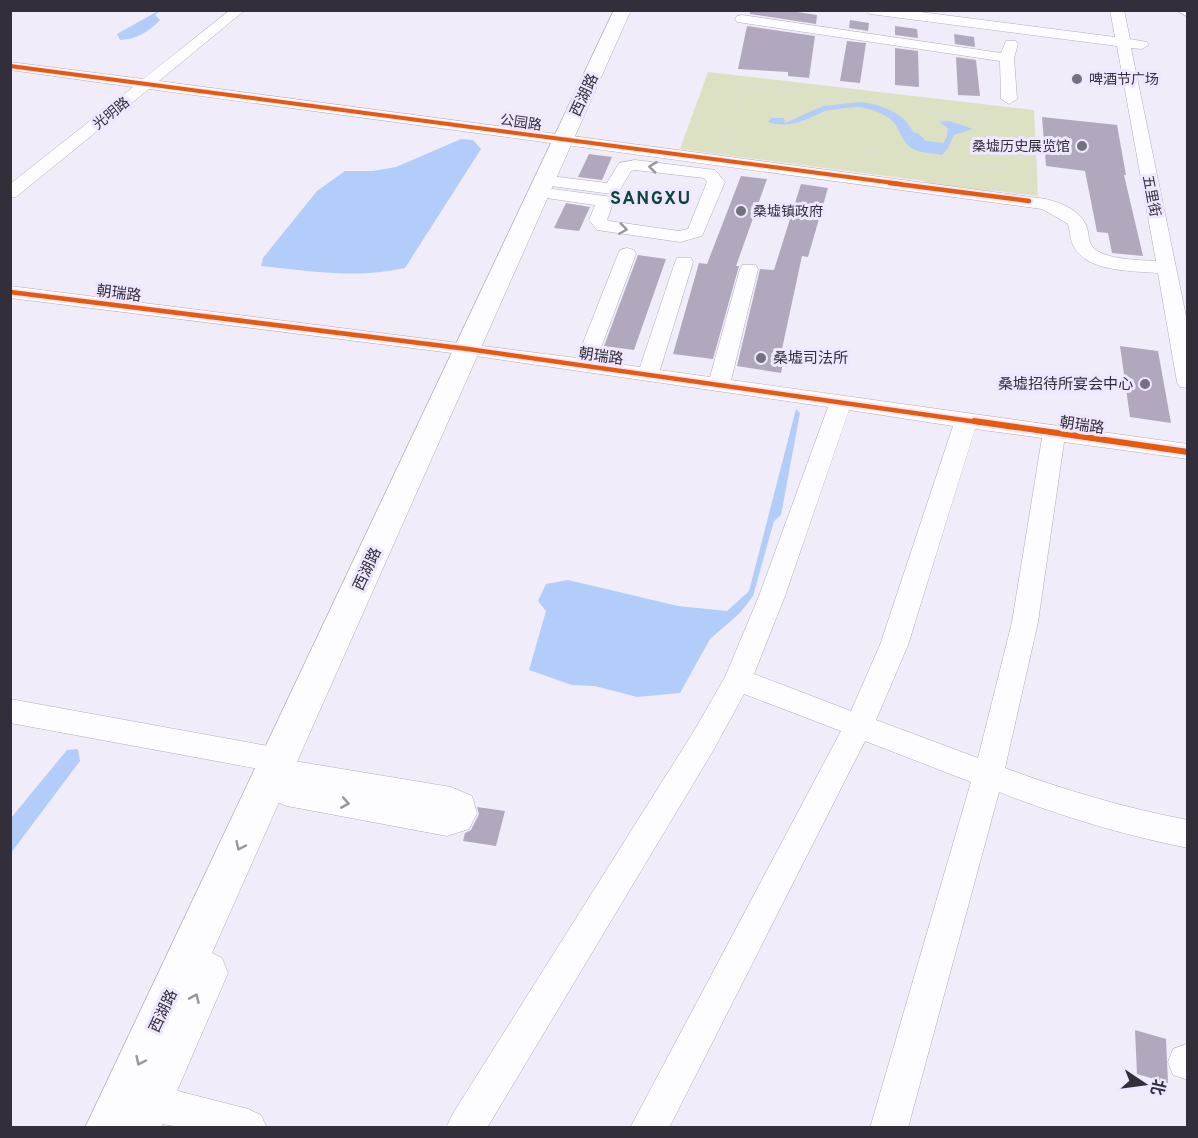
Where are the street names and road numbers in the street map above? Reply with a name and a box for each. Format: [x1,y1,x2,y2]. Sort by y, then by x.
street label: 西湖路 [567,71,603,120]
street label: 光明路 [90,94,134,134]
street label: 公园路 [499,112,543,135]
street label: 五里街 [1138,174,1163,219]
street label: 朝瑞路 [95,282,142,307]
street label: 朝瑞路 [577,345,624,370]
street label: 朝瑞路 [1058,414,1105,439]
street label: 西湖路 [350,545,386,594]
street label: 西湖路 [146,987,182,1036]

